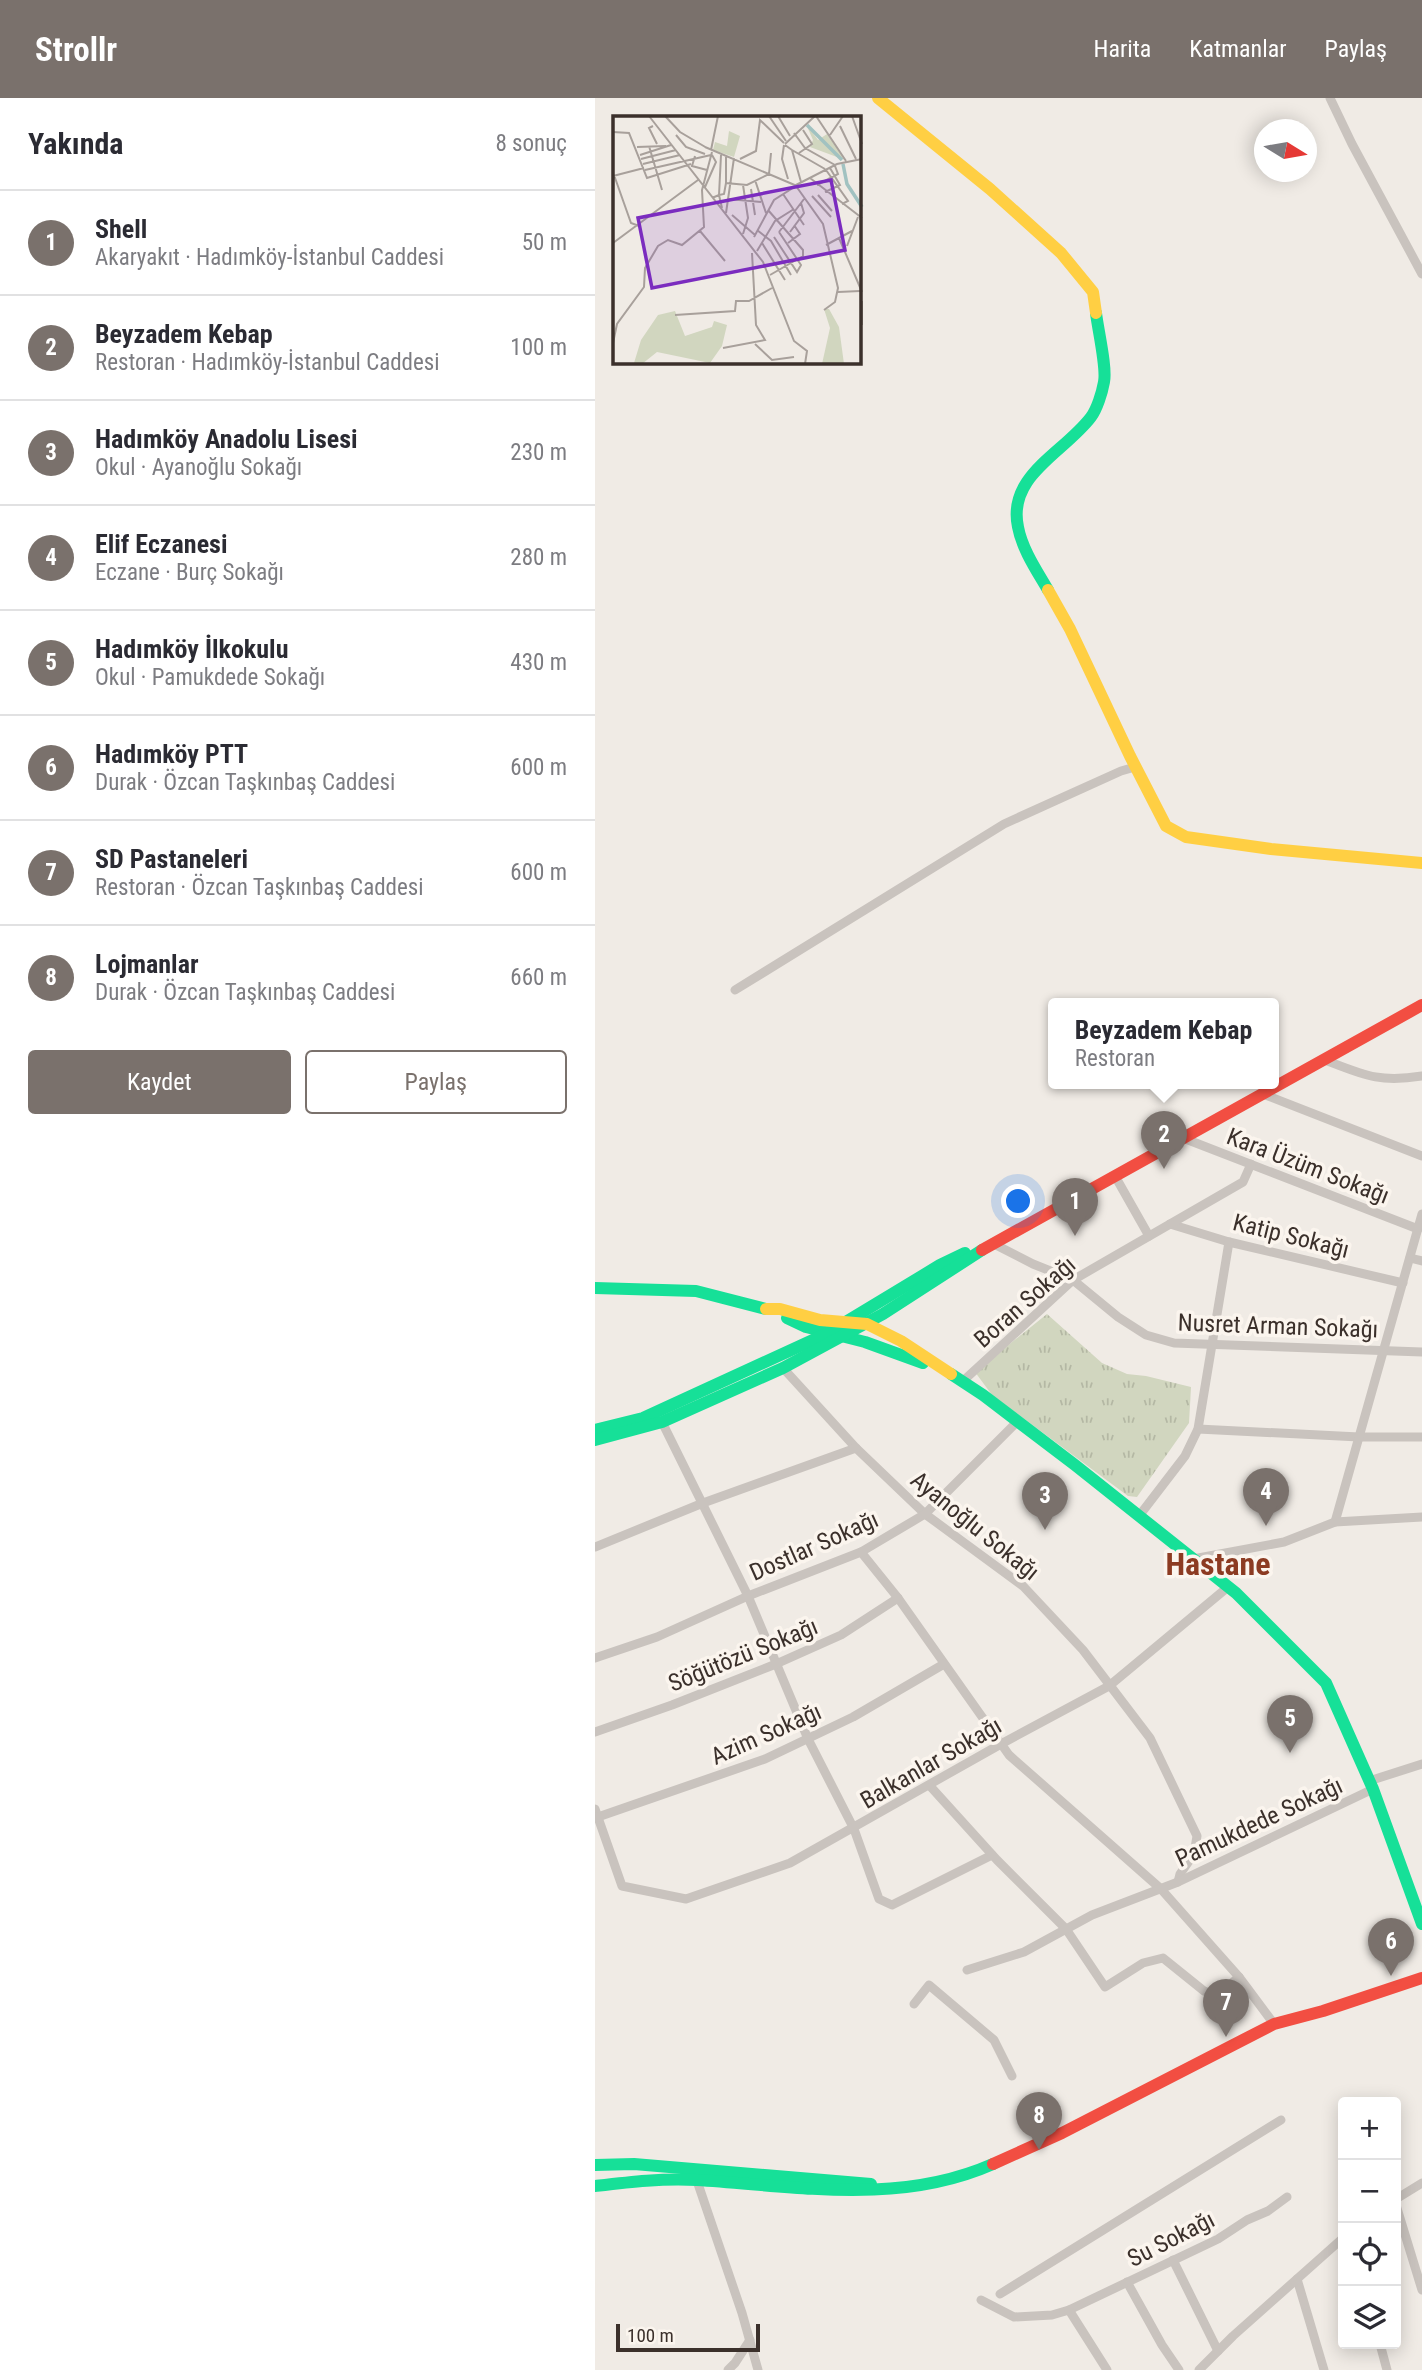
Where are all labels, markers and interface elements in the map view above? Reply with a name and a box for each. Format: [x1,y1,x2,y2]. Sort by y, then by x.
text: Strollr [35,30,117,69]
text: Harita [1094,35,1151,63]
text: Katmanlar [1189,35,1287,63]
text: Paylaş [1325,35,1387,63]
inset map [613,116,861,364]
north arrow [1254,119,1317,182]
text: Yakında [28,126,123,161]
text: 8 sonuç [495,130,567,157]
text: Shell [95,214,147,244]
text: 1 [45,229,57,256]
text: 50 m [522,229,567,256]
text: Akaryakıt · Hadımköy-İstanbul Caddesi [95,244,444,271]
text: Beyzadem Kebap [95,319,273,349]
text: 2 [45,334,57,361]
text: 100 m [510,334,567,361]
text: Restoran · Hadımköy-İstanbul Caddesi [95,349,440,376]
text: Hadımköy Anadolu Lisesi [95,424,358,454]
text: 3 [45,439,57,466]
text: 230 m [510,439,567,466]
text: Okul · Ayanoğlu Sokağı [95,454,302,481]
text: Elif Eczanesi [95,529,227,559]
text: 4 [45,544,57,571]
text: 280 m [510,544,567,571]
text: Eczane · Burç Sokağı [95,559,284,586]
text: Hadımköy İlkokulu [95,634,288,664]
text: 5 [45,649,57,676]
text: 430 m [510,649,567,676]
text: Okul · Pamukdede Sokağı [95,664,325,691]
text: Hadımköy PTT [95,739,248,769]
text: 6 [45,754,57,781]
text: 600 m [510,754,567,781]
text: Durak · Özcan Taşkınbaş Caddesi [95,769,395,796]
text: SD Pastaneleri [95,844,248,874]
text: 7 [45,859,57,886]
text: 600 m [510,859,567,886]
text: Restoran · Özcan Taşkınbaş Caddesi [95,874,424,901]
text: Lojmanlar [95,949,199,979]
text: 8 [45,964,57,991]
text: 660 m [510,964,567,991]
text: Durak · Özcan Taşkınbaş Caddesi [95,979,395,1006]
popup [1048,998,1279,1089]
text: Beyzadem Kebap [1075,1015,1252,1045]
text: Restoran [1075,1045,1155,1072]
button: Kaydet [28,1050,291,1114]
button: Paylaş [305,1050,567,1114]
pin: 2 [1141,1111,1187,1169]
street label: Kara Üzüm Sokağı [1223,1122,1393,1210]
pin: 1 [1052,1178,1098,1236]
your location [1001,1184,1035,1218]
street label: Katip Sokağı [1230,1208,1352,1264]
street label: Boran Sokağı [969,1250,1081,1354]
street label: Nusret Arman Sokağı [1177,1309,1379,1343]
street label: Ayanoğlu Sokağı [905,1466,1045,1586]
pin: 4 [1243,1468,1289,1526]
pin: 3 [1022,1472,1068,1530]
street label: Dostlar Sokağı [745,1505,883,1587]
district label: Hastane [1165,1545,1271,1583]
street label: Söğütözü Sokağı [664,1612,822,1698]
pin: 5 [1267,1695,1313,1753]
street label: Azim Sokağı [706,1697,826,1771]
street label: Balkanlar Sokağı [856,1711,1006,1815]
street label: Pamukdede Sokağı [1171,1771,1347,1873]
pin: 6 [1368,1918,1414,1976]
pin: 7 [1203,1979,1249,2037]
pin: 8 [1016,2092,1062,2150]
map controls [1338,2097,1401,2349]
button: + [1338,2097,1401,2160]
button: − [1338,2160,1401,2223]
street label: Su Sokağı [1123,2205,1219,2273]
button: locate [1338,2223,1401,2286]
button: layers [1338,2286,1401,2349]
scale bar [616,2321,759,2353]
text: 100 m [627,2324,674,2347]

